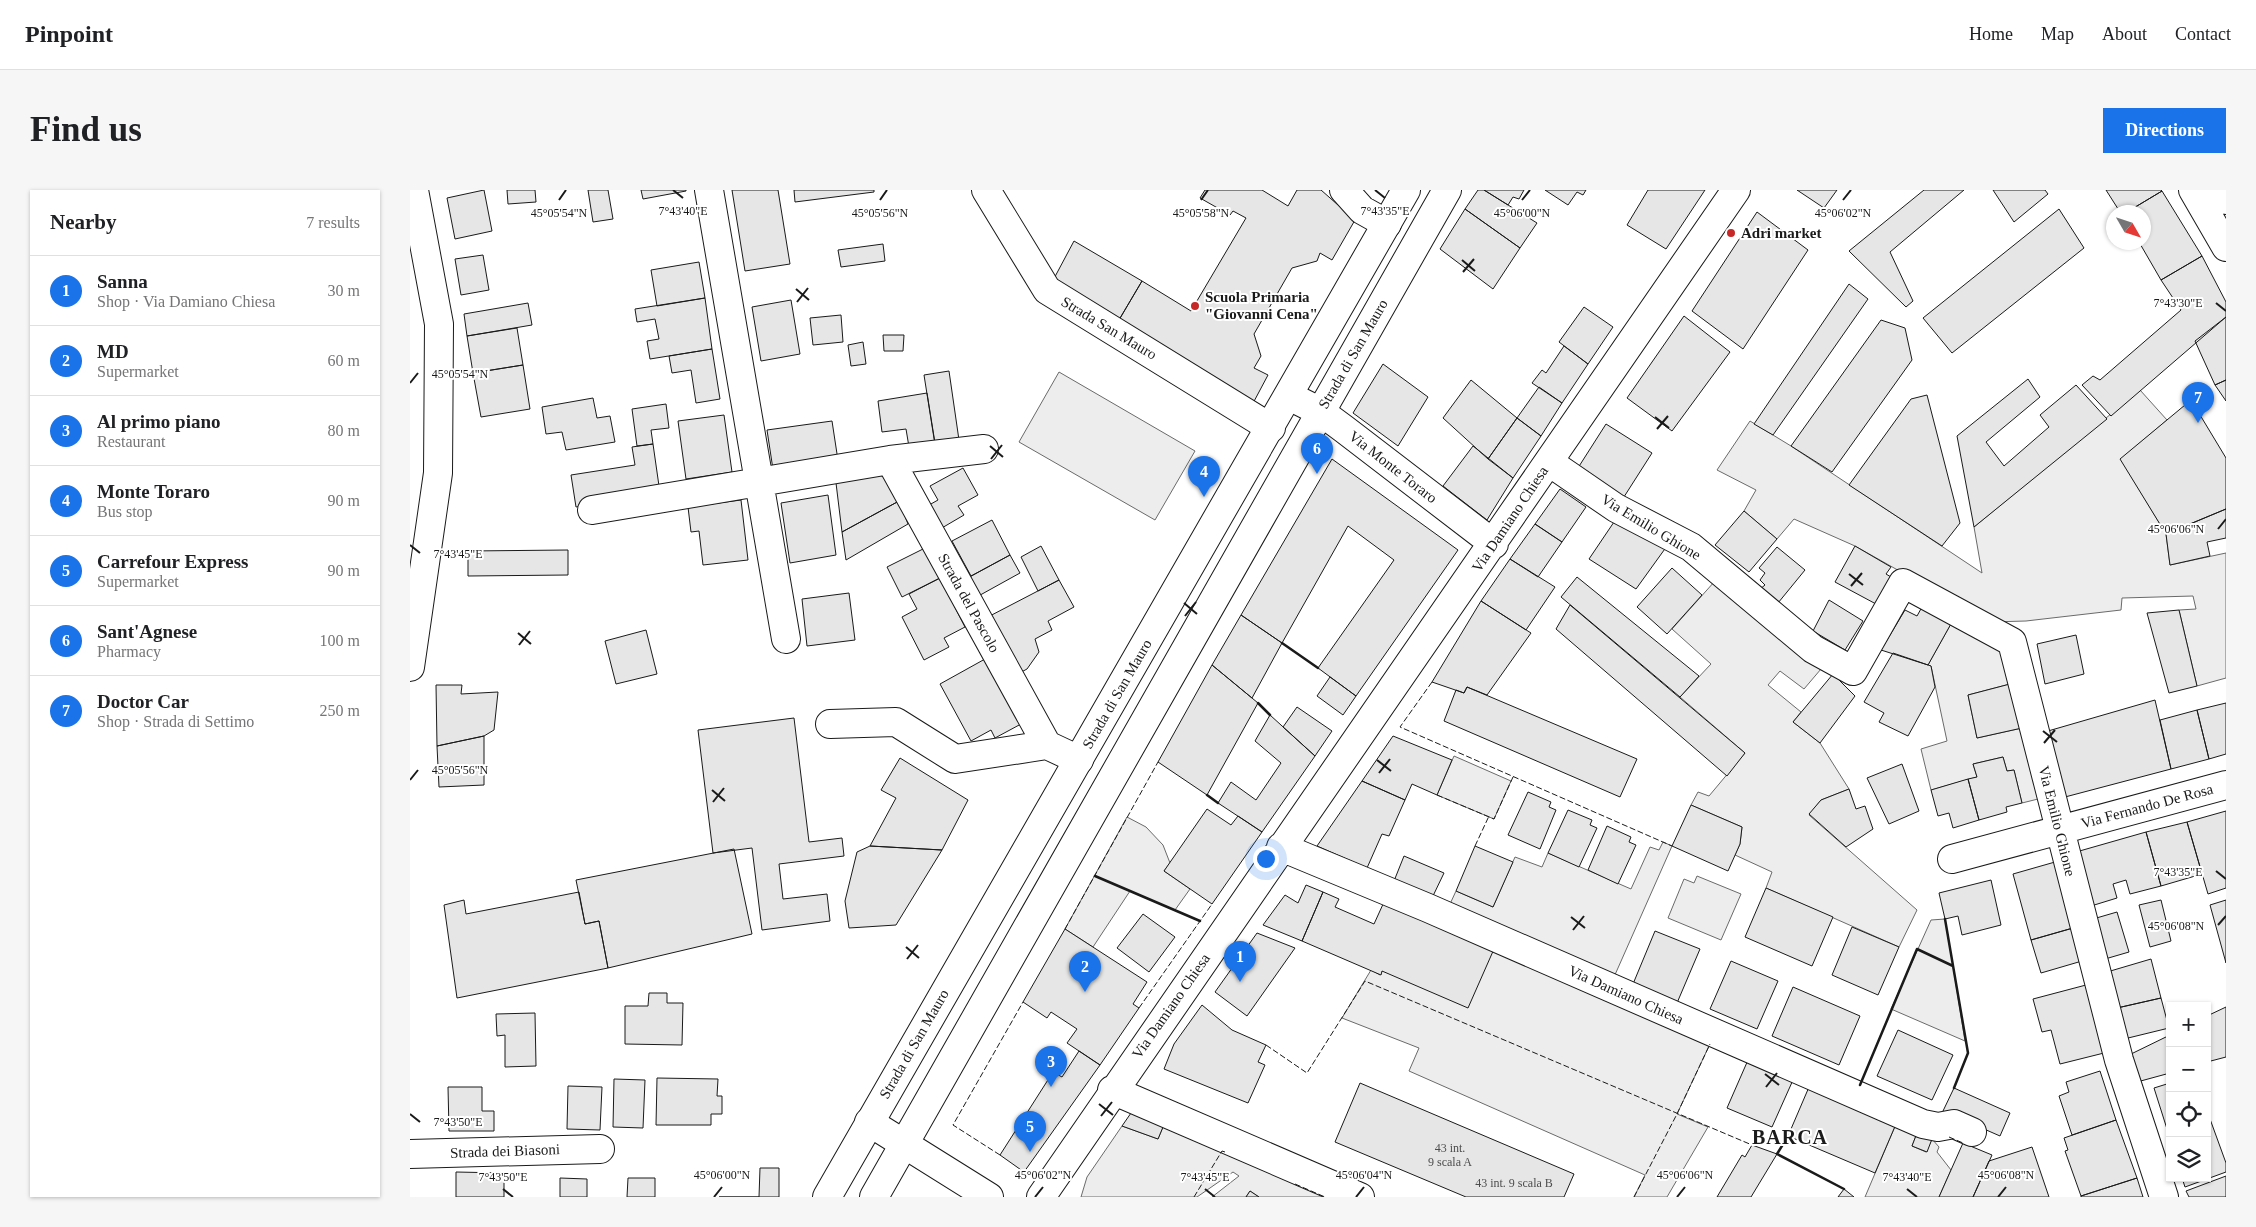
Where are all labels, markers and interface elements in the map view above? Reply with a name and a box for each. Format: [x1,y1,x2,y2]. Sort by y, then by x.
text: Pinpoint [25,21,113,47]
text: Home [1969,24,2013,44]
text: Map [2041,24,2074,44]
text: About [2102,24,2147,44]
text: Contact [2175,24,2231,44]
button: Directions [2103,108,2226,153]
text: Find us [30,110,142,149]
text: 7°43'40"E [658,204,708,218]
text: 7°43'35"E [1360,204,1410,218]
north arrow [2106,205,2151,250]
text: 45°05'54"N [531,206,588,220]
text: 45°05'56"N [852,206,909,220]
text: 45°05'58"N [1173,206,1230,220]
text: 45°06'00"N [1494,206,1551,220]
text: 45°06'02"N [1815,206,1872,220]
text: Nearby [50,210,117,234]
text: 7 results [306,214,360,231]
place label: Adri market [1741,225,1821,241]
marker: Adri market [1725,227,1737,239]
text: Sanna [97,271,148,292]
text: 1 [62,282,70,299]
text: 30 m [328,282,360,299]
place label: Scuola Primaria "Giovanni Cena" [1205,289,1318,322]
text: Shop · Via Damiano Chiesa [97,293,275,310]
street label: Strada San Mauro [1058,293,1160,363]
street label: Strada di San Mauro [1315,296,1391,412]
text: 7°43'30"E [2153,296,2203,310]
marker: Scuola Primaria "Giovanni Cena" [1189,300,1201,312]
text: MD [97,341,129,362]
text: 2 [62,352,70,369]
text: 60 m [328,352,360,369]
text: Supermarket [97,363,179,380]
text: 45°05'54"N [432,367,489,381]
pin: 7 [2182,382,2214,423]
text: Al primo piano [97,411,221,432]
text: 3 [62,422,70,439]
text: 80 m [328,422,360,439]
street label: Via Monte Toraro [1346,428,1440,506]
text: Restaurant [97,433,165,450]
pin: 6 [1301,433,1333,474]
pin: 4 [1188,456,1220,497]
street label: Via Damiano Chiesa [1469,463,1552,575]
text: Monte Toraro [97,481,210,502]
street label: Via Emilio Ghione [1598,491,1704,563]
text: 4 [62,492,70,509]
text: 90 m [328,492,360,509]
text: Bus stop [97,503,153,520]
text: 45°06'06"N [2148,522,2205,536]
text: 7°43'45"E [433,547,483,561]
text: Carrefour Express [97,551,248,572]
street label: Strada del Pascolo [935,551,1003,655]
text: 5 [62,562,70,579]
text: 90 m [328,562,360,579]
text: Supermarket [97,573,179,590]
text: Sant'Agnese [97,621,197,642]
text: 6 [62,632,70,649]
text: 100 m [320,632,360,649]
street label: Strada di San Mauro [1079,636,1155,752]
text: Pharmacy [97,643,161,660]
text: Doctor Car [97,691,189,712]
text: 7 [62,702,70,719]
text: 250 m [320,702,360,719]
text: Shop · Strada di Settimo [97,713,254,730]
text: 45°05'56"N [432,763,489,777]
street label: Via Emilio Ghione [2036,764,2079,878]
street label: Via Fernando De Rosa [2079,781,2215,831]
your location [1253,846,1279,872]
text: 7°43'35"E [2153,865,2203,879]
text: 45°06'08"N [2148,919,2205,933]
pin: 1 [1224,941,1256,982]
street label: Via Damiano Chiesa [1129,950,1213,1061]
pin: 2 [1069,951,1101,992]
street label: Via Damiano Chiesa [1566,962,1686,1028]
street label: Strada di San Mauro [876,986,952,1102]
map controls [2166,1002,2211,1182]
button: + [2166,1002,2211,1047]
pin: 3 [1035,1046,1067,1087]
button: − [2166,1047,2211,1092]
button: locate [2166,1092,2211,1137]
pin: 5 [1014,1111,1046,1152]
text: 7°43'50"E [433,1115,483,1129]
district label: BARCA [1752,1126,1828,1148]
button: layers [2166,1137,2211,1182]
street label: Strada dei Biasoni [450,1141,560,1161]
house number: 43 int. 9 scala A [1428,1141,1472,1169]
text: 45°06'00"N [694,1168,751,1182]
text: 45°06'02"N [1015,1168,1072,1182]
text: 45°06'04"N [1336,1168,1393,1182]
text: 45°06'06"N [1657,1168,1714,1182]
text: 45°06'08"N [1978,1168,2035,1182]
text: 7°43'50"E [478,1170,528,1184]
text: 7°43'45"E [1180,1170,1230,1184]
text: 7°43'40"E [1882,1170,1932,1184]
house number: 43 int. 9 scala B [1475,1176,1553,1190]

